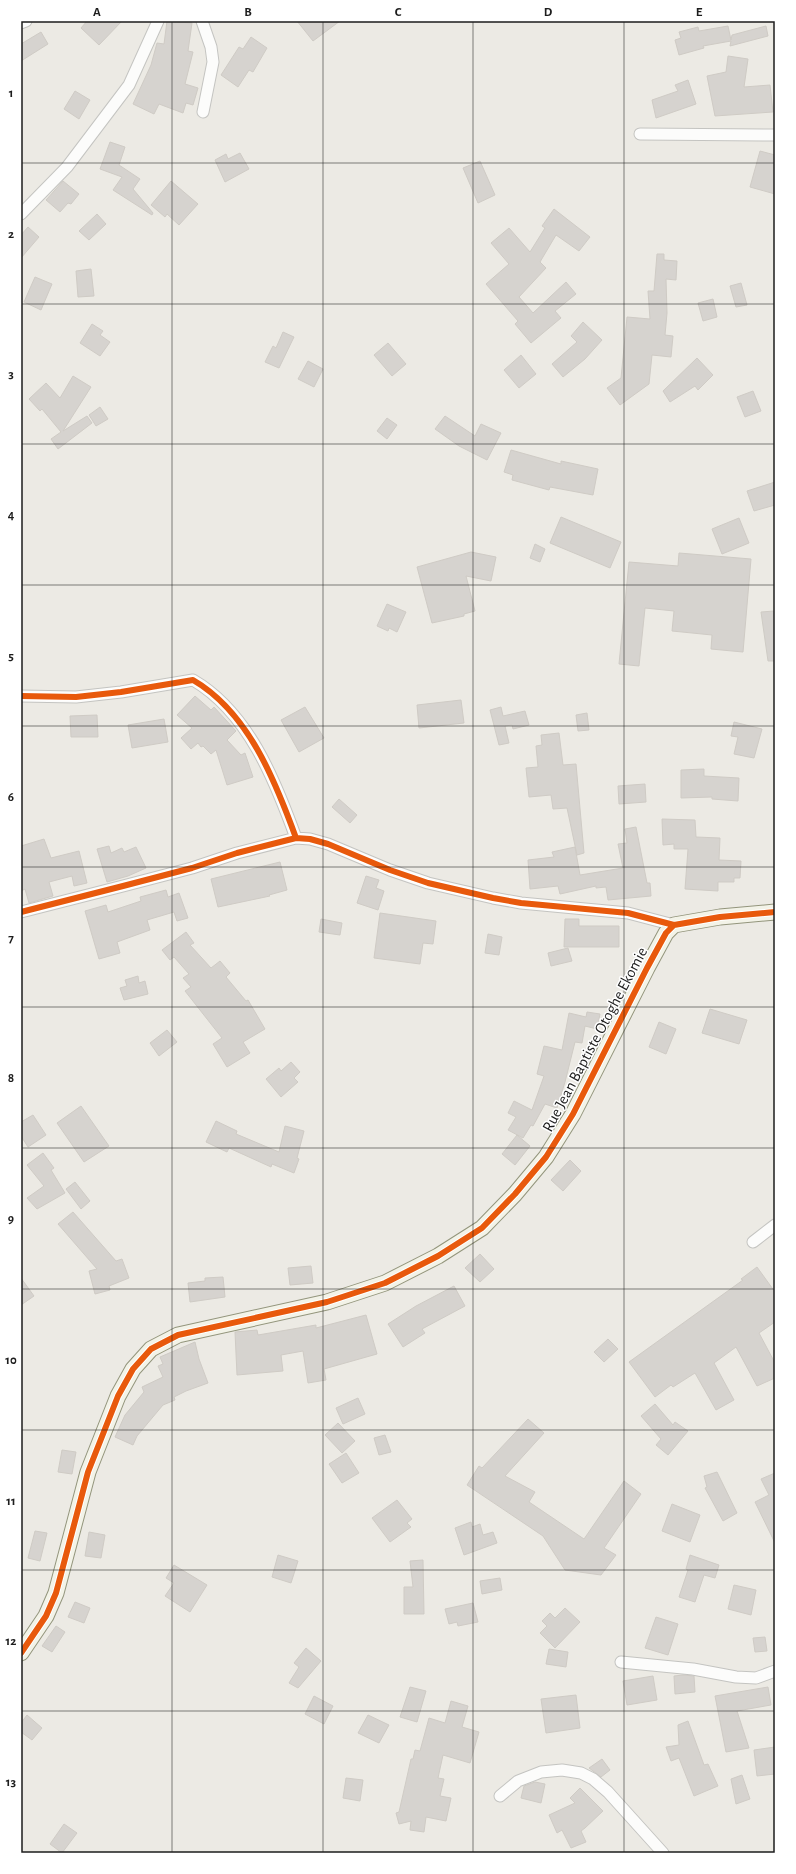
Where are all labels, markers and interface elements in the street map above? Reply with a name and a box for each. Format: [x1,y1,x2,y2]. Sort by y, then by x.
text: A [93,6,101,19]
text: B [244,6,252,19]
text: C [395,6,402,19]
text: D [544,6,553,19]
text: E [696,6,703,19]
text: 1 [9,87,13,100]
text: 2 [8,228,14,241]
text: 3 [8,368,14,381]
text: 4 [8,509,15,522]
text: 5 [8,650,14,663]
text: 6 [8,791,14,804]
text: 7 [8,932,14,945]
street label: Rue Jean Baptiste Otoghe Ekomie [539,945,650,1134]
text: 8 [8,1072,14,1085]
text: 9 [8,1213,14,1226]
text: 10 [5,1354,17,1367]
text: 11 [6,1495,16,1508]
text: 12 [6,1635,16,1648]
text: 13 [6,1776,17,1789]

